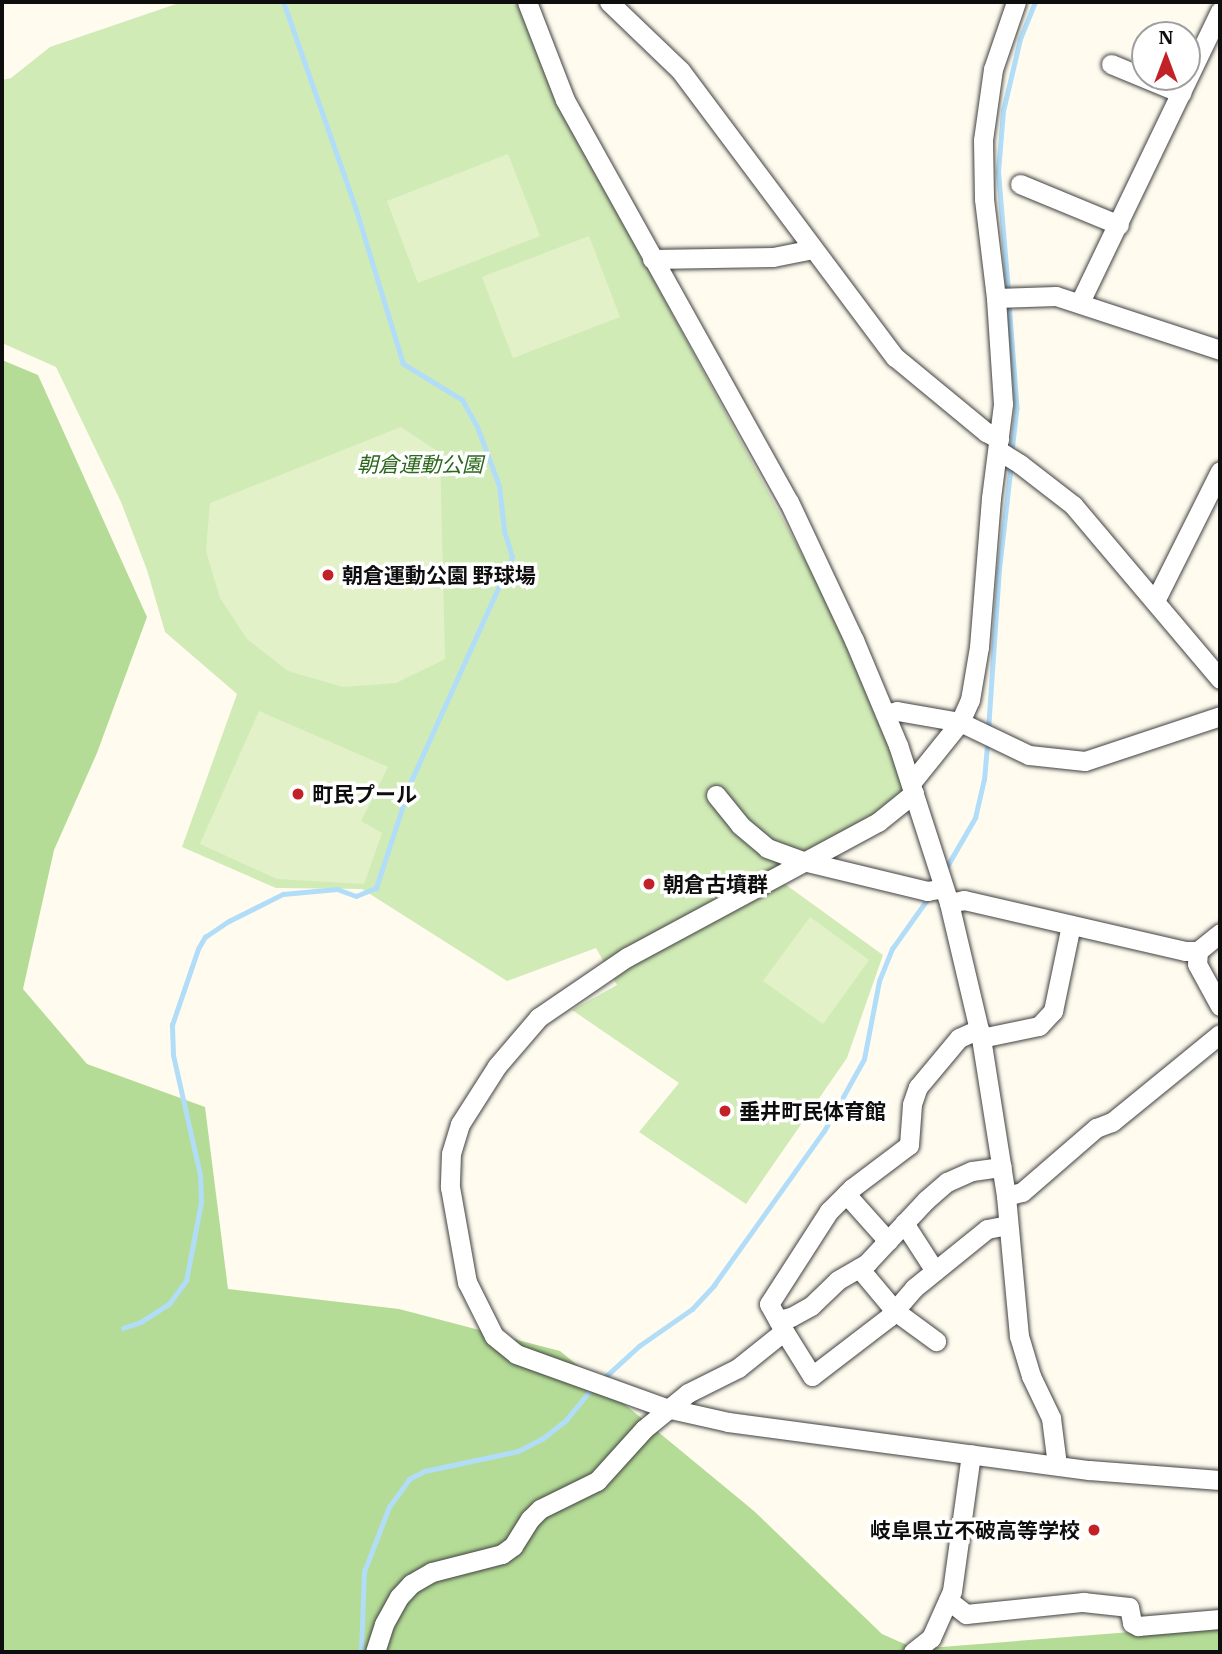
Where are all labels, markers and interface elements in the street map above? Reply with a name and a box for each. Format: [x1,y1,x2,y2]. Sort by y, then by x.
north arrow [1131,21,1201,91]
text: N [1158,25,1174,49]
park label: 朝倉運動公園 [357,451,483,477]
place label: 朝倉運動公園 野球場 [342,562,536,588]
marker: 朝倉運動公園 野球場 [320,567,336,583]
place label: 町民プール [312,781,417,807]
marker: 町民プール [290,786,306,802]
place label: 朝倉古墳群 [663,871,768,897]
marker: 朝倉古墳群 [641,876,657,892]
place label: 垂井町民体育館 [739,1098,886,1124]
marker: 垂井町民体育館 [717,1103,733,1119]
place label: 岐阜県立不破高等学校 [870,1517,1080,1543]
marker: 岐阜県立不破高等学校 [1086,1522,1102,1538]

